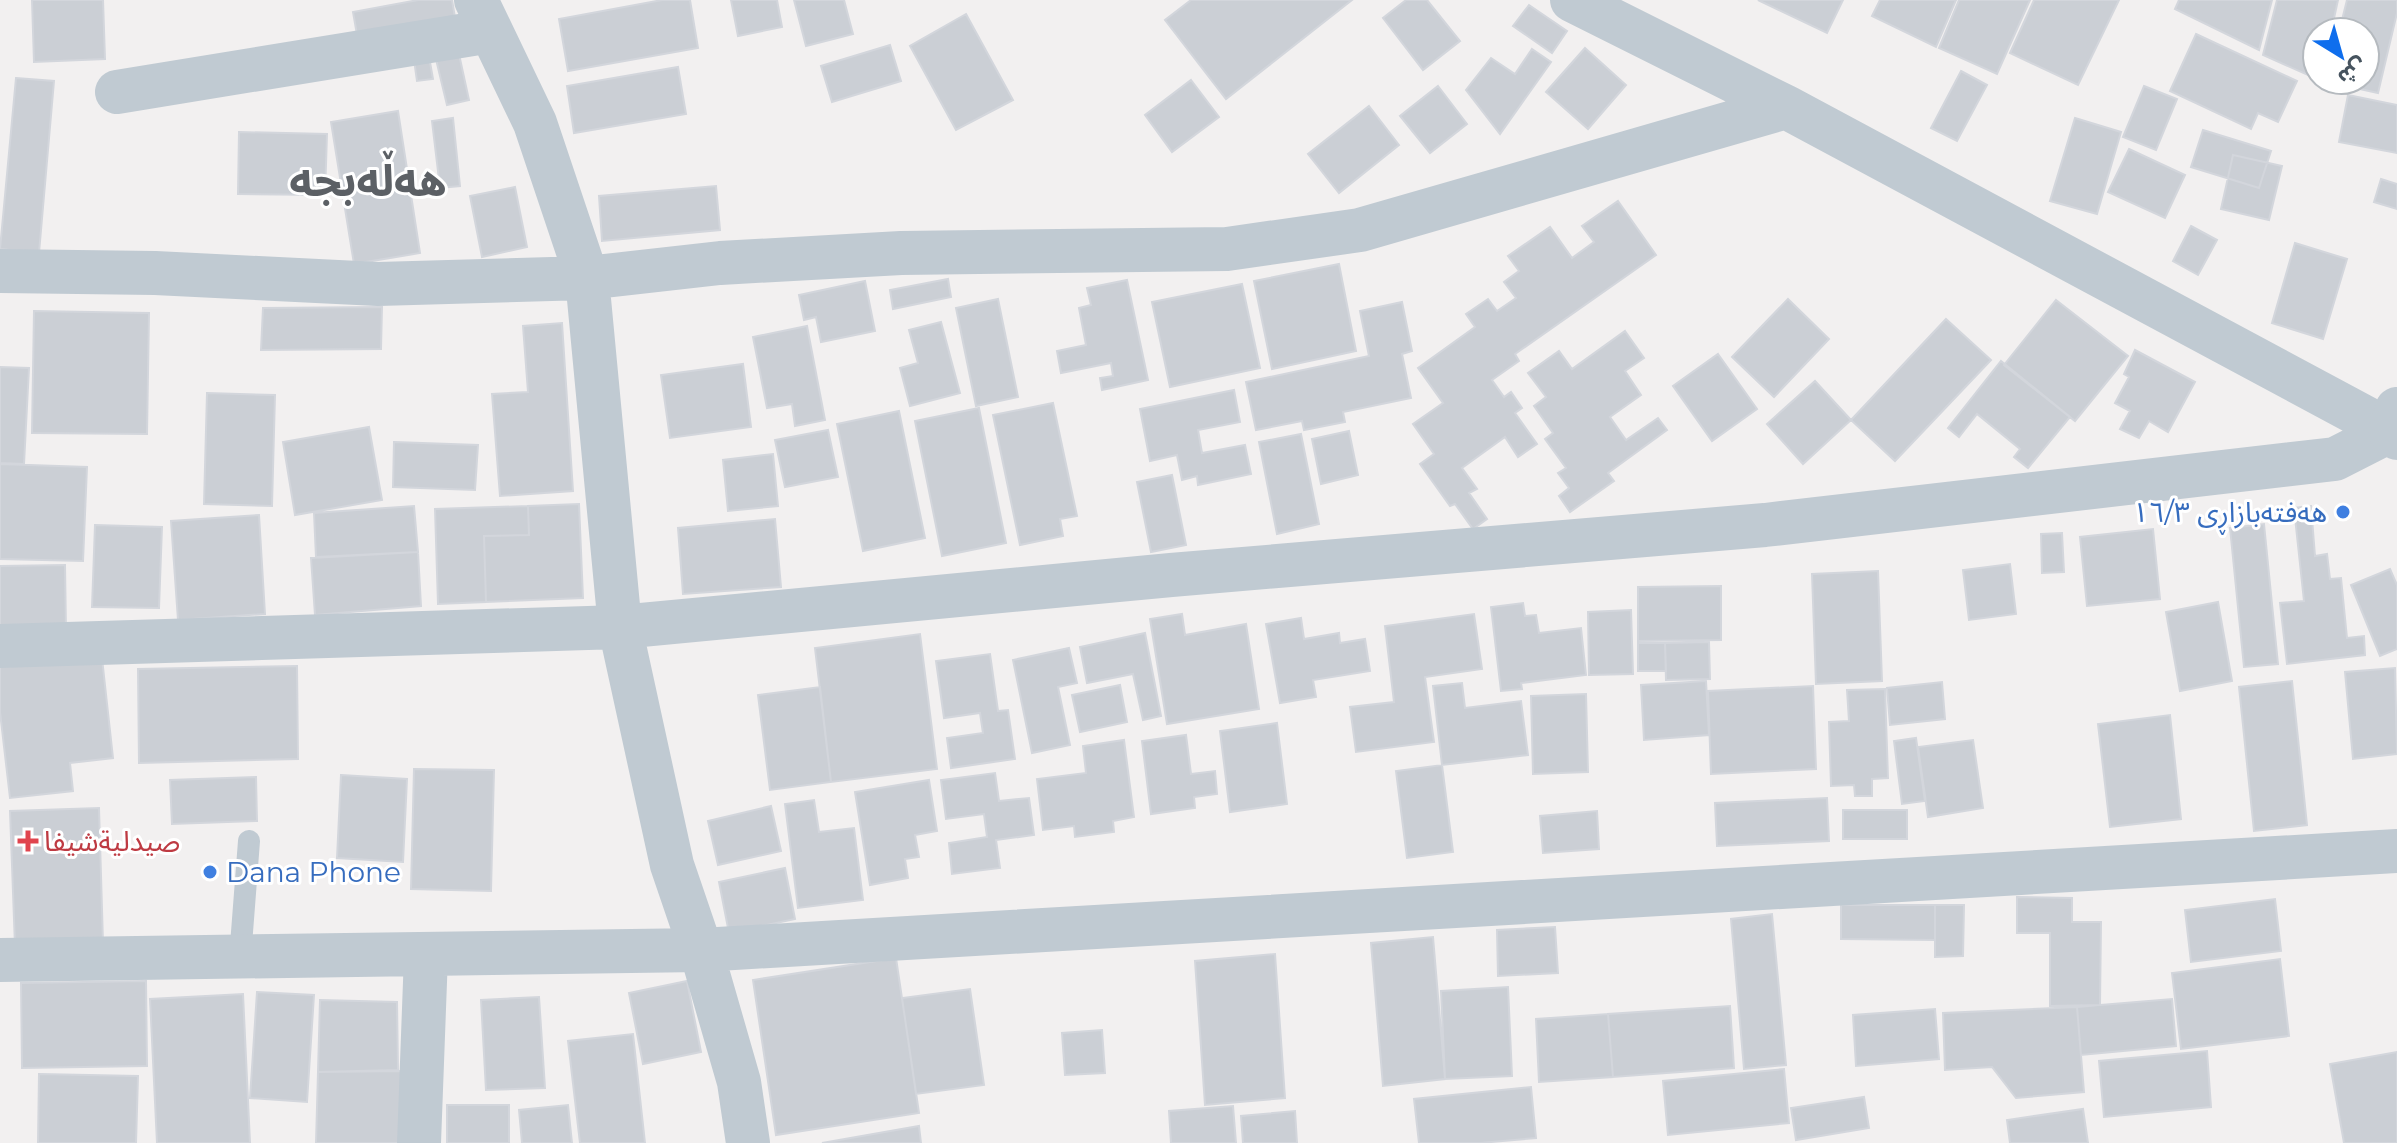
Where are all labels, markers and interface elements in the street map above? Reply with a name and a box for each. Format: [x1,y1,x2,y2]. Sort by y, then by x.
north arrow [2301,16,2381,96]
text: ش [2333,52,2373,91]
district label: ھەڵەبجە [289,150,447,207]
place label: هەفتەبازاڕی ١٦/٣ [2133,495,2327,536]
marker: هەفتەبازاڕی ١٦/٣ [2334,503,2352,521]
place label: صیدلیةشیفا [44,824,180,858]
marker: صیدلیةشیفا [19,832,37,850]
place label: Dana Phone [226,855,401,889]
marker: Dana Phone [201,863,219,881]

